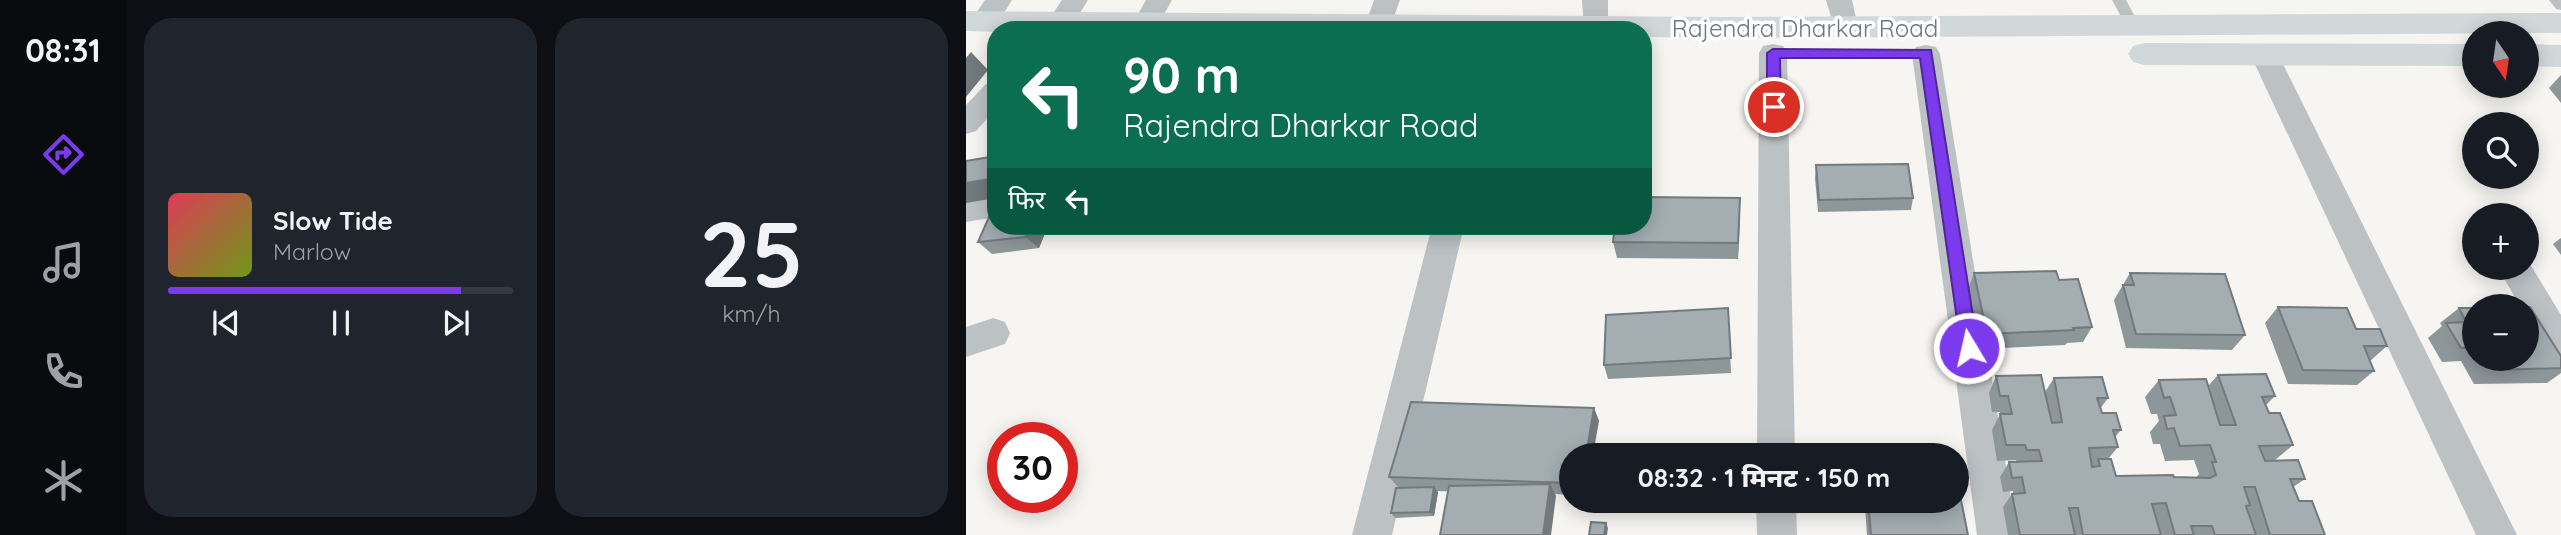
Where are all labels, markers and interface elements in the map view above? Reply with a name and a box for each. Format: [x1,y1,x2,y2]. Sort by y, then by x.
street label: Rajendra Dharkar Road [1672,13,1938,43]
north arrow [2462,21,2539,98]
map controls [2462,21,2539,371]
text: 08:31 [25,30,101,70]
text: 90 m [1123,44,1240,105]
icon: left [1008,49,1099,140]
pin [1744,77,1804,137]
icon: arrive [1755,88,1793,126]
text: Rajendra Dharkar Road [1123,105,1478,145]
button: search [2462,112,2539,189]
icon: directions [39,130,88,179]
icon: left [1059,182,1097,220]
text: फिर [1008,183,1045,216]
text: 25 [699,196,804,310]
button: + [2462,203,2539,280]
text: Slow Tide [273,204,393,237]
text: Marlow [273,237,351,266]
icon: music [39,238,88,287]
button: − [2462,294,2539,371]
text: km/h [722,299,781,328]
icon: previous [207,304,245,342]
icon: pause [322,304,360,342]
icon: next [437,304,475,342]
position arrow [1932,311,2006,385]
icon: phone [39,347,88,396]
speed limit sign: 30 [987,422,1078,513]
icon: climate [39,456,88,505]
text: 08:32 · 1 मिनट · 150 m [1638,461,1890,494]

